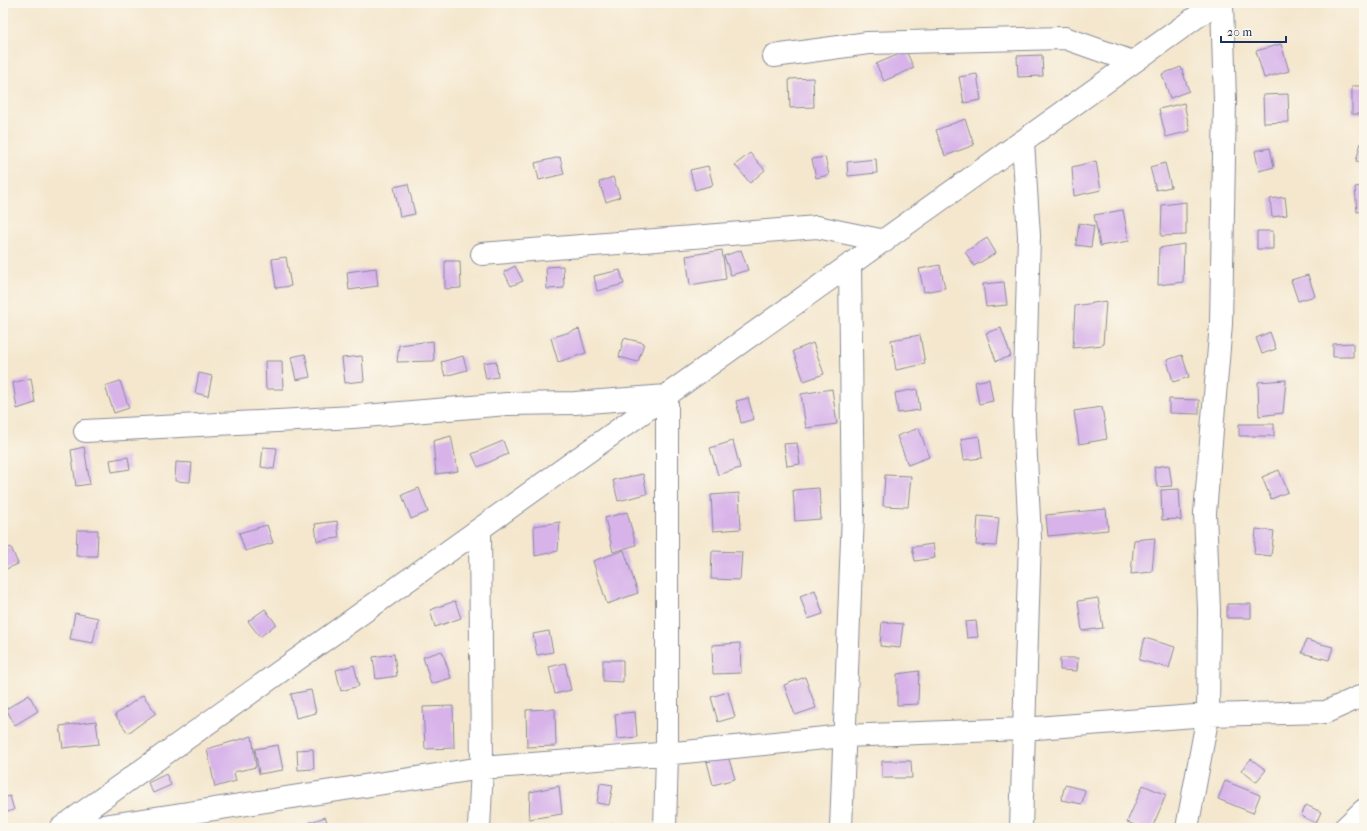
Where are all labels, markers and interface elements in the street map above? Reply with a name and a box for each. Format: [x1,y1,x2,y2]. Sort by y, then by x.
scale bar [1221,18,1286,44]
text: 20 m [1227,25,1252,39]

